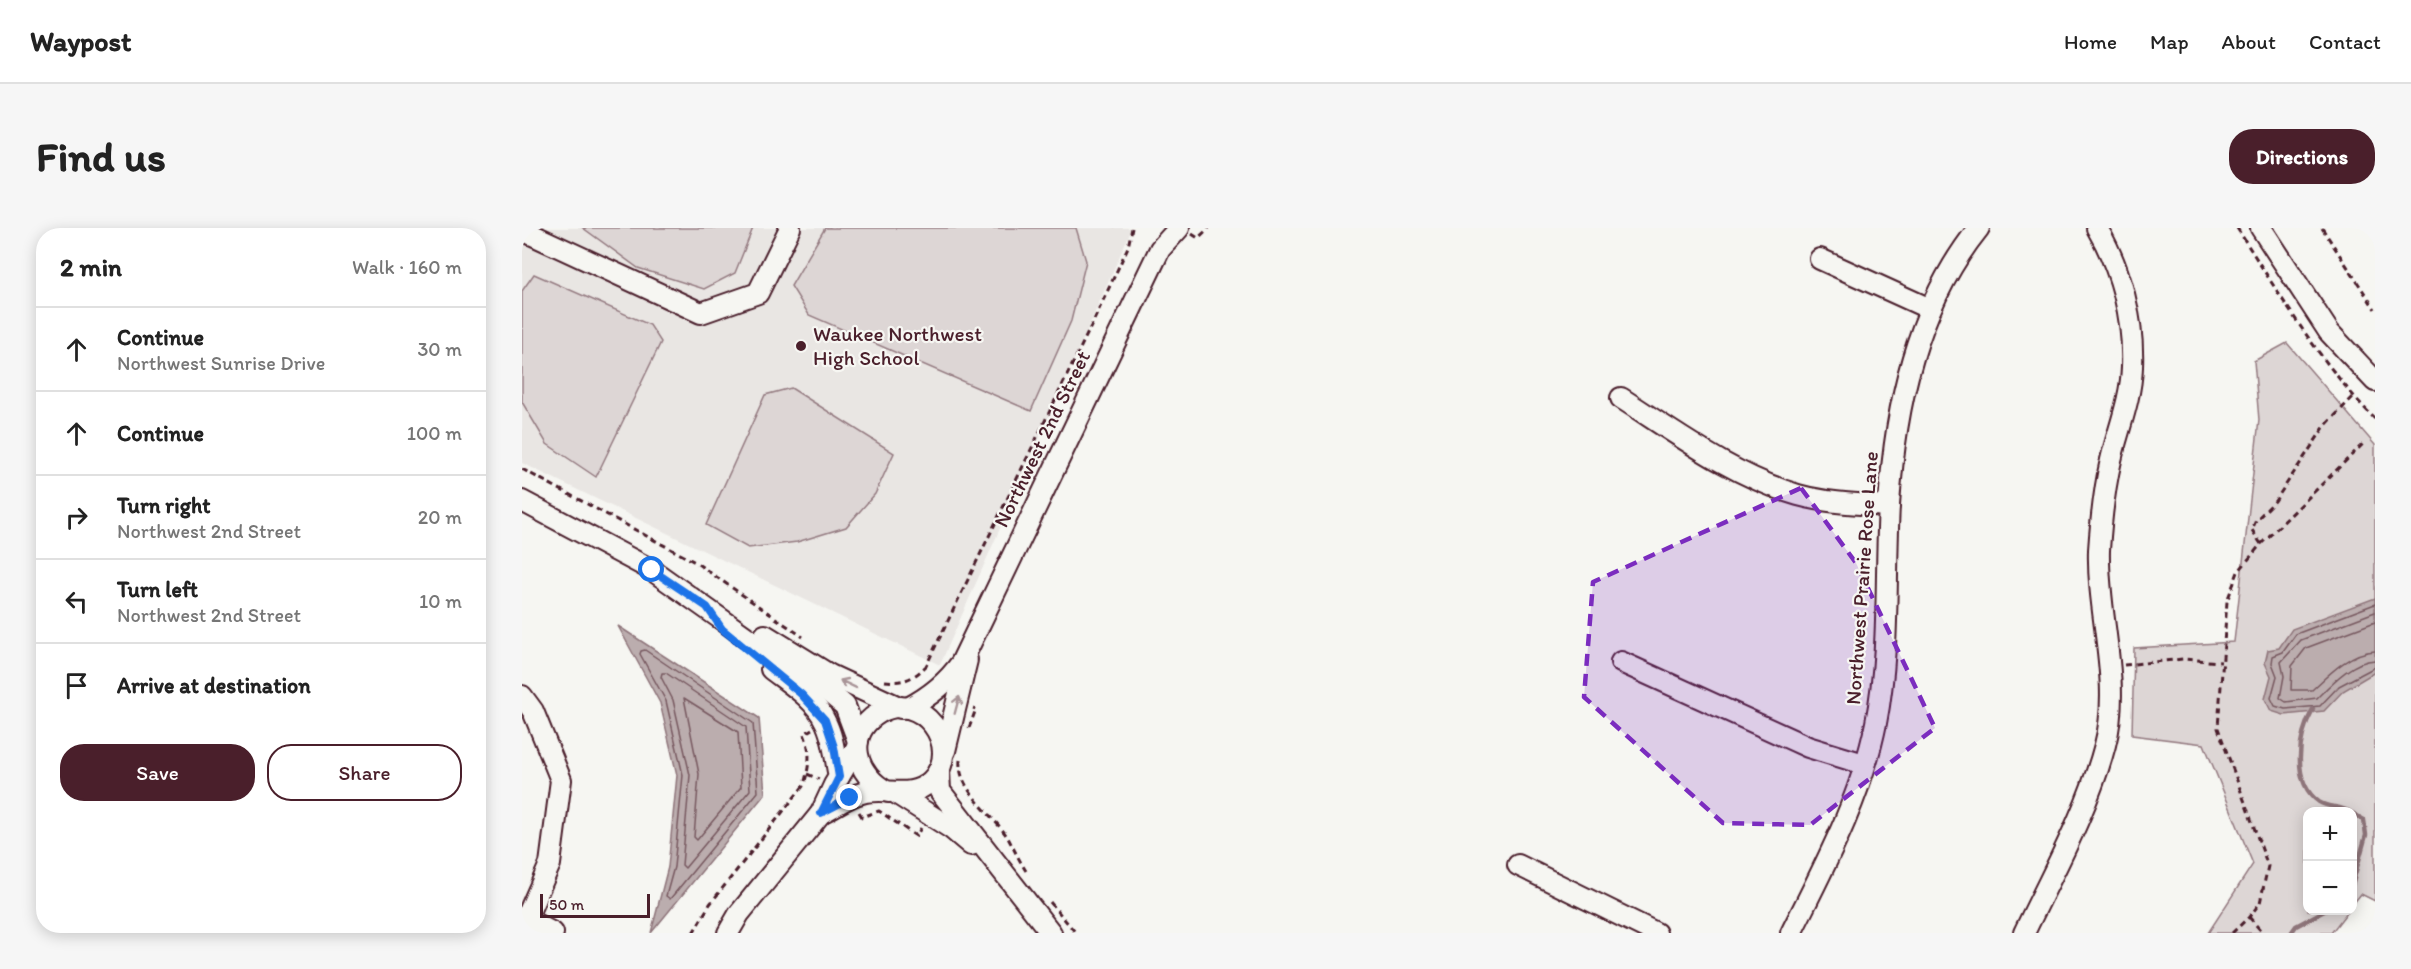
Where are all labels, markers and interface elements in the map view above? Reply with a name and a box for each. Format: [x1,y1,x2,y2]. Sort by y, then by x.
text: Waypost [30,24,132,58]
text: Home [2064,29,2117,54]
text: Map [2150,29,2189,54]
text: About [2222,29,2276,54]
text: Contact [2309,29,2381,54]
button: Directions [2229,129,2375,184]
text: Find us [36,131,166,182]
text: 2 min [60,251,122,283]
text: Walk · 160 m [352,255,462,279]
place label: Waukee Northwest High School [813,321,982,370]
text: Continue [117,324,204,351]
icon: ahead [60,333,93,366]
text: 30 m [417,337,462,361]
marker: Waukee Northwest High School [794,339,808,353]
street label: Northwest 2nd Street [988,346,1095,531]
text: Northwest Sunrise Drive [117,351,325,375]
icon: ahead [60,417,93,450]
text: Continue [117,420,204,447]
text: 100 m [407,421,462,445]
street label: Northwest Prairie Rose Lane [1840,450,1883,706]
text: Turn right [117,492,211,519]
icon: right [60,501,93,534]
text: 20 m [418,505,462,529]
text: Northwest 2nd Street [117,519,301,543]
route start [638,556,664,582]
text: Turn left [117,576,198,603]
icon: left [60,585,93,618]
text: 10 m [419,589,462,613]
text: Northwest 2nd Street [117,603,301,627]
icon: arrive [60,669,93,702]
text: Arrive at destination [117,672,311,699]
one-way arrow [839,677,857,689]
one-way arrow [951,696,963,715]
button: Save [60,744,255,801]
button: Share [267,744,462,801]
route end [836,784,862,810]
map controls [2303,807,2357,915]
button: + [2303,807,2357,861]
button: − [2303,861,2357,915]
scale bar [540,891,650,918]
text: 50 m [549,895,584,914]

